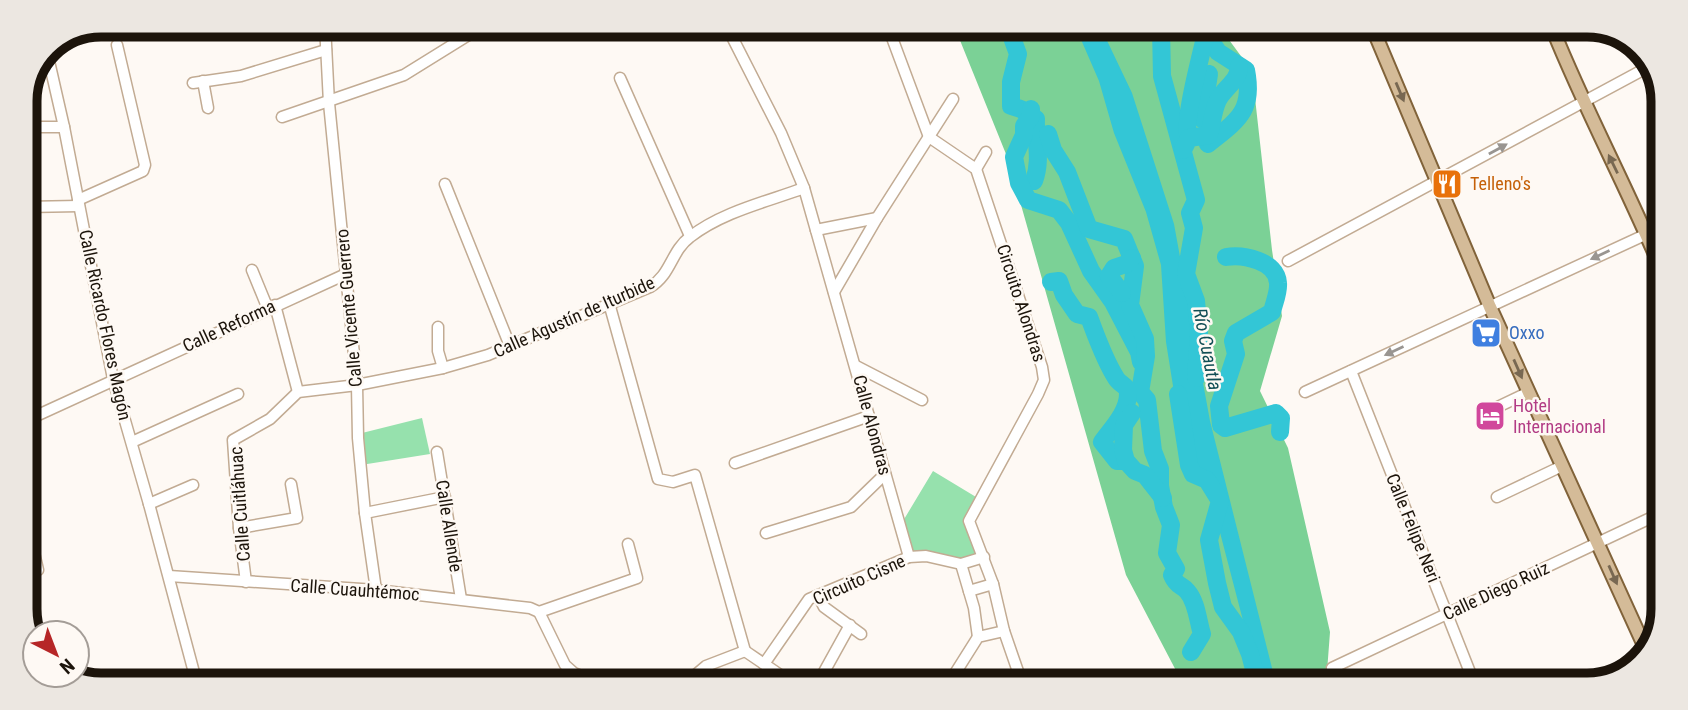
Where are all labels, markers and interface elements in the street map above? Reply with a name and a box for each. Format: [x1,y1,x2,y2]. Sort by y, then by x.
one-way arrow [1394,82,1406,102]
one-way arrow [1488,143,1508,155]
one-way arrow [1607,154,1619,174]
restaurant icon: Telleno's [1430,167,1464,201]
place label: Telleno's [1470,173,1531,194]
street label: Calle Ricardo Flores Magón [75,228,136,422]
street label: Calle Vicente Guerrero [331,228,366,388]
street label: Circuito Alondras [993,241,1050,364]
one-way arrow [1590,249,1610,261]
street label: Calle Agustín de Iturbide [490,272,658,362]
street label: Calle Reforma [179,295,279,356]
water label: Río Cuautla [1188,306,1227,392]
supermarket icon: Oxxo [1469,316,1503,350]
place label: Oxxo [1509,322,1544,343]
one-way arrow [1384,345,1404,357]
one-way arrow [1512,359,1524,379]
street label: Calle Alondras [849,372,896,477]
place label: Hotel Internacional [1513,395,1606,437]
hotel icon: Hotel Internacional [1473,399,1507,433]
street label: Calle Cuitláhuac [225,446,254,562]
street label: Calle Felipe Neri [1382,470,1445,585]
street label: Calle Allende [432,478,467,573]
street label: Circuito Cisne [809,550,908,609]
street label: Calle Diego Ruiz [1439,557,1552,624]
one-way arrow [1607,565,1619,585]
street label: Calle Cuauhtémoc [290,575,420,604]
north arrow [21,619,91,689]
text: N [55,654,79,679]

